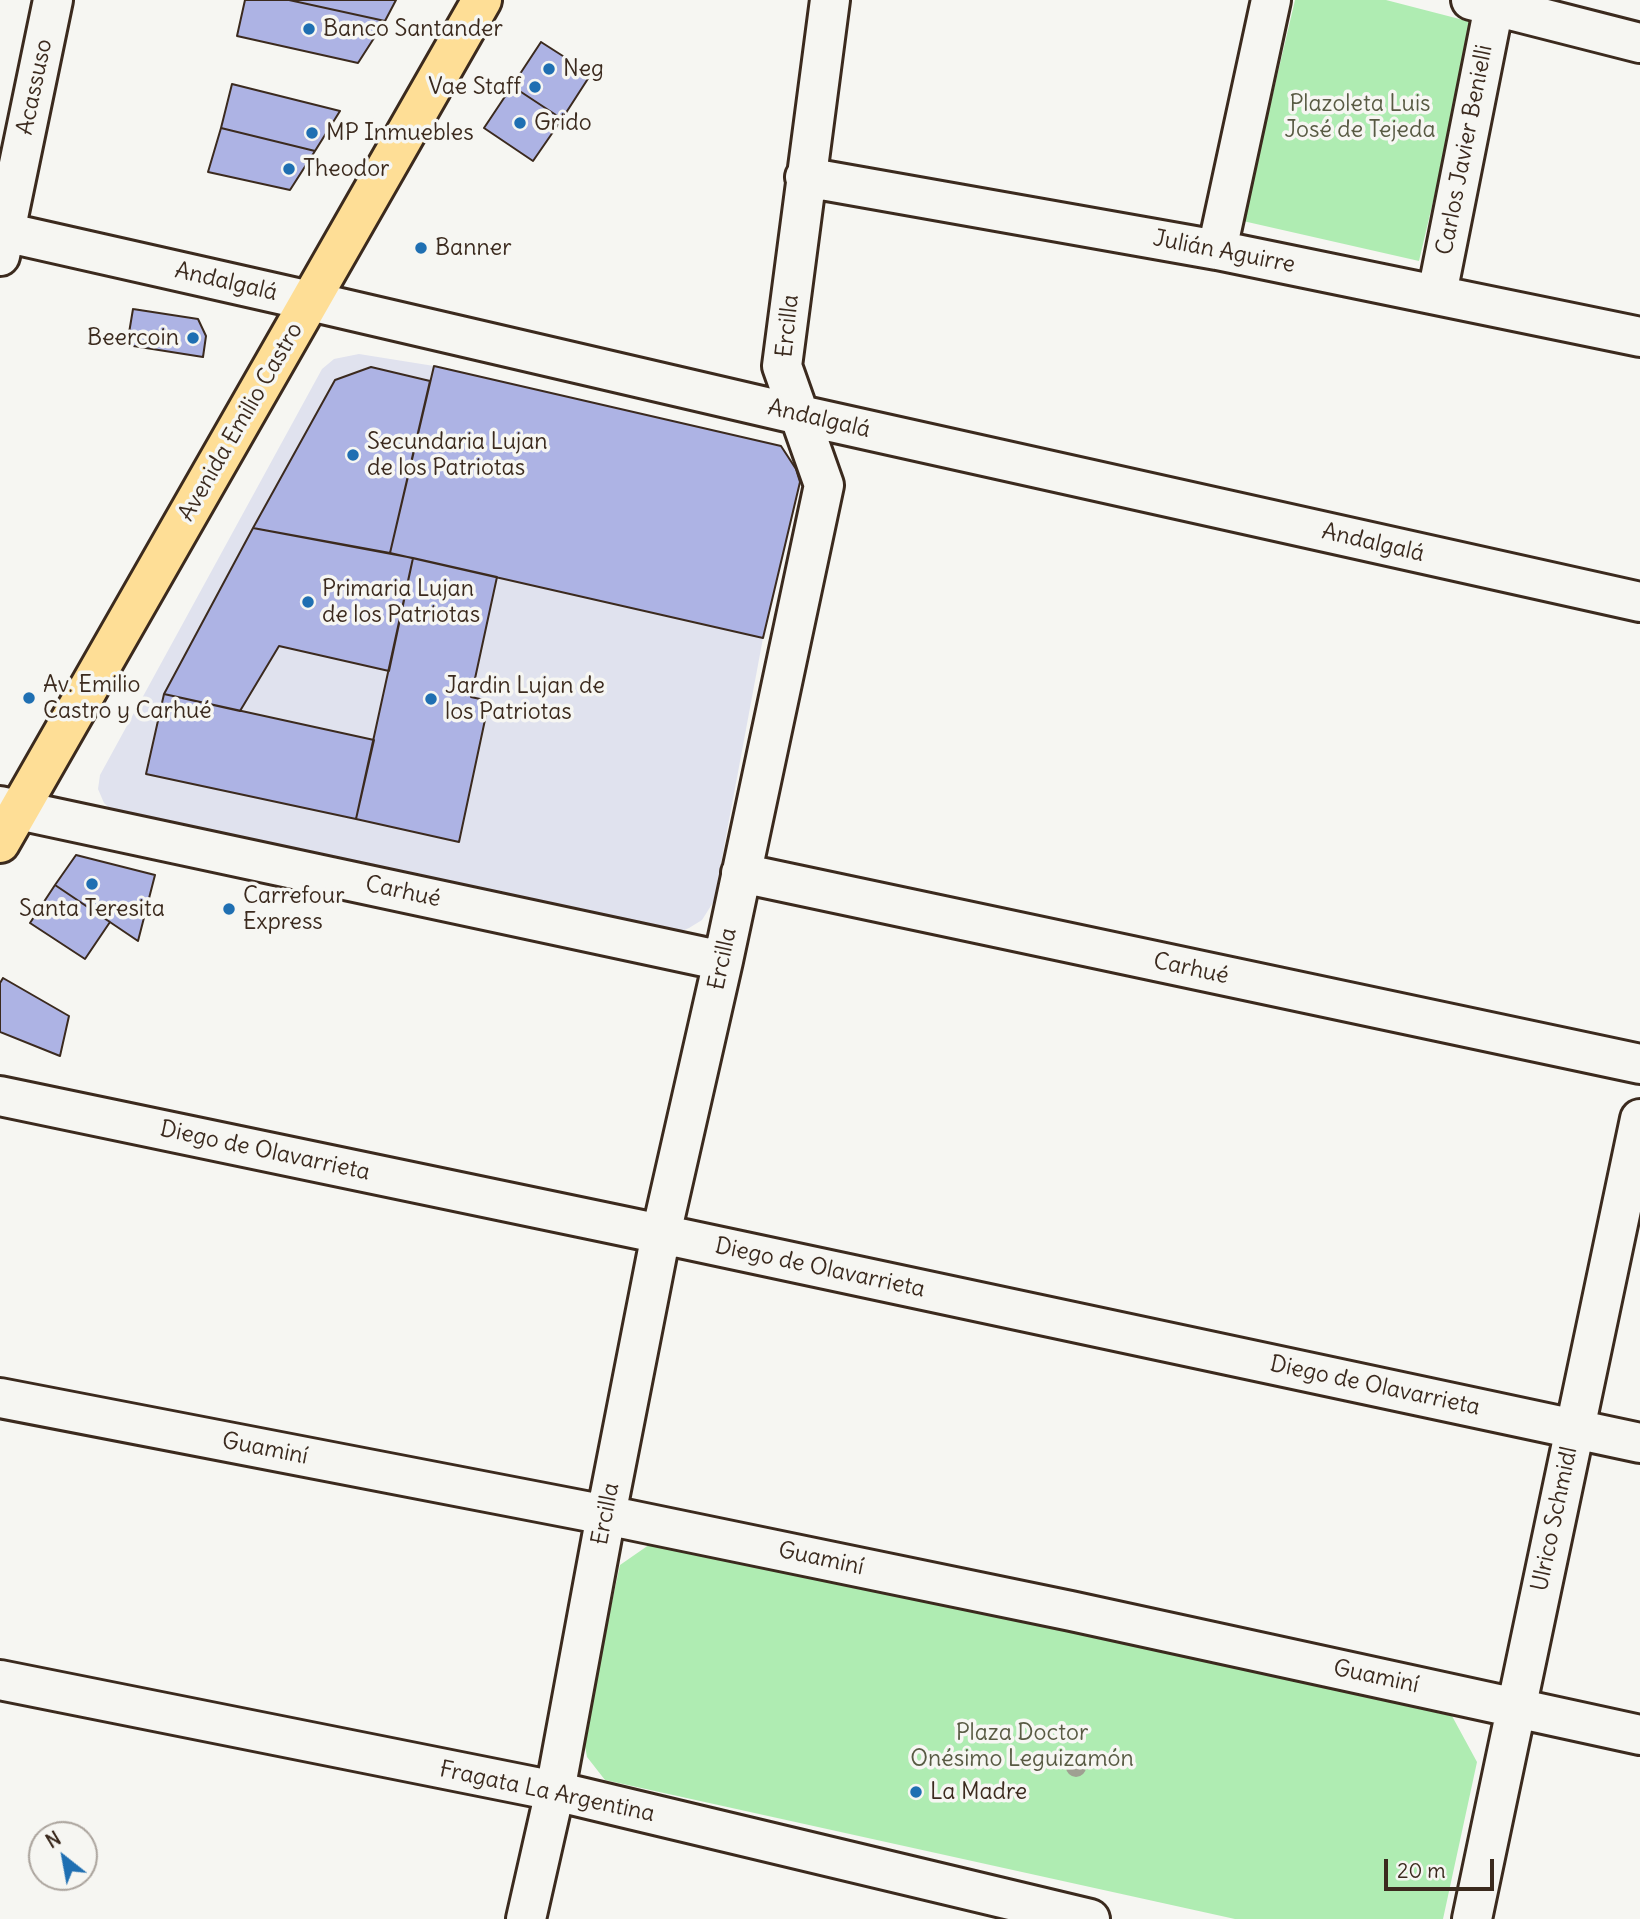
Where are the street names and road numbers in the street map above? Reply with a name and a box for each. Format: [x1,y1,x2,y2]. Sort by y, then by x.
street label: Acassuso [11,37,59,137]
street label: Carlos Javier Benielli [1431,43,1499,257]
street label: Julián Aguirre [1151,225,1297,279]
street label: Andalgalá [172,257,280,307]
street label: Ercilla [771,293,805,359]
street label: Avenida Emilio Castro [173,318,309,526]
street label: Andalgalá [765,394,873,444]
street label: Andalgalá [1319,518,1427,568]
street label: Carhué [363,871,443,913]
street label: Ercilla [703,925,743,993]
street label: Carhué [1151,948,1231,990]
street label: Diego de Olavarrieta [158,1115,372,1187]
street label: Diego de Olavarrieta [713,1232,927,1304]
street label: Diego de Olavarrieta [1268,1350,1482,1422]
street label: Guaminí [220,1427,310,1471]
street label: Ulrico Schmidl [1526,1444,1584,1594]
street label: Ercilla [586,1481,626,1547]
street label: Guaminí [776,1536,866,1582]
street label: Guaminí [1331,1654,1421,1700]
street label: Fragata La Argentina [437,1756,657,1828]

